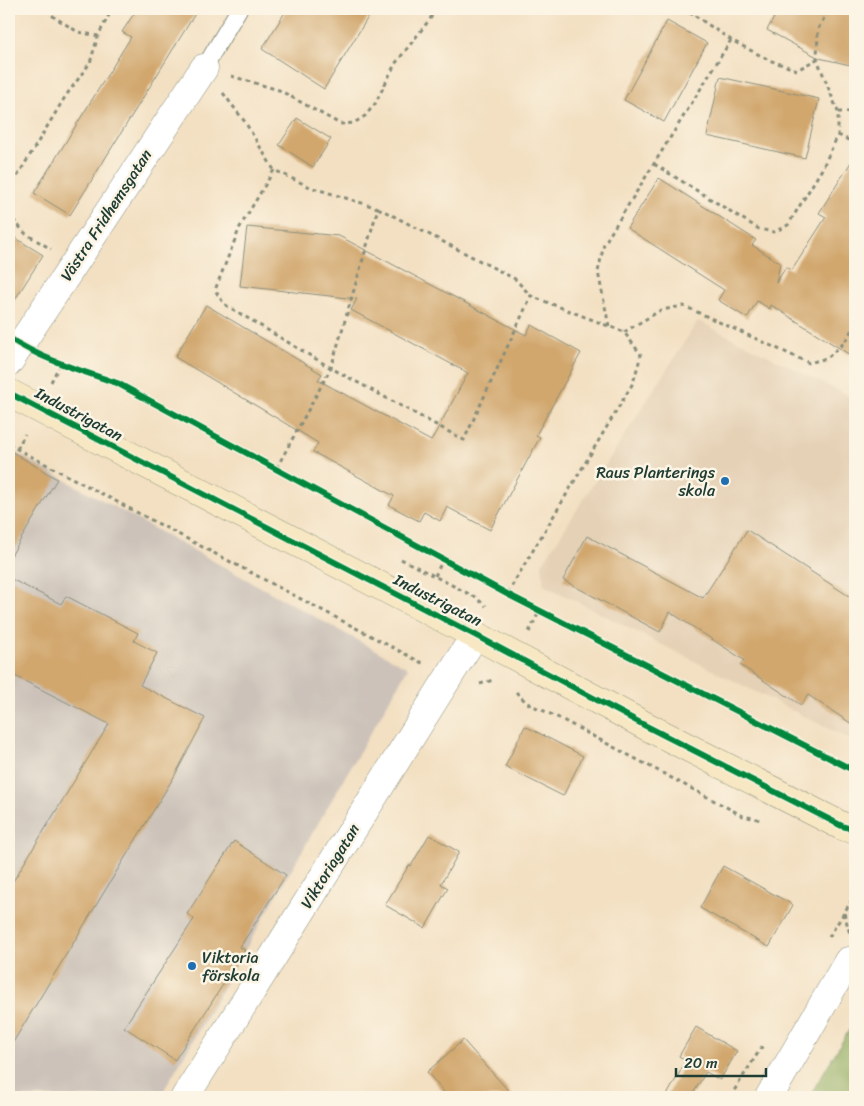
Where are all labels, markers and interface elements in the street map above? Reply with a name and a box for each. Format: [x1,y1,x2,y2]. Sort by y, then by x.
street label: Västra Fridhemsgatan [52,143,160,287]
street label: Industrigatan [29,378,129,450]
place label: Raus Planterings skola [596,458,716,505]
marker: Raus Planterings skola [719,475,731,487]
street label: Industrigatan [388,565,488,635]
street label: Viktoriagatan [292,817,368,915]
place label: Viktoria förskola [202,943,261,990]
marker: Viktoria förskola [186,960,198,972]
scale bar [676,1046,766,1078]
text: 20 m [684,1050,718,1076]

